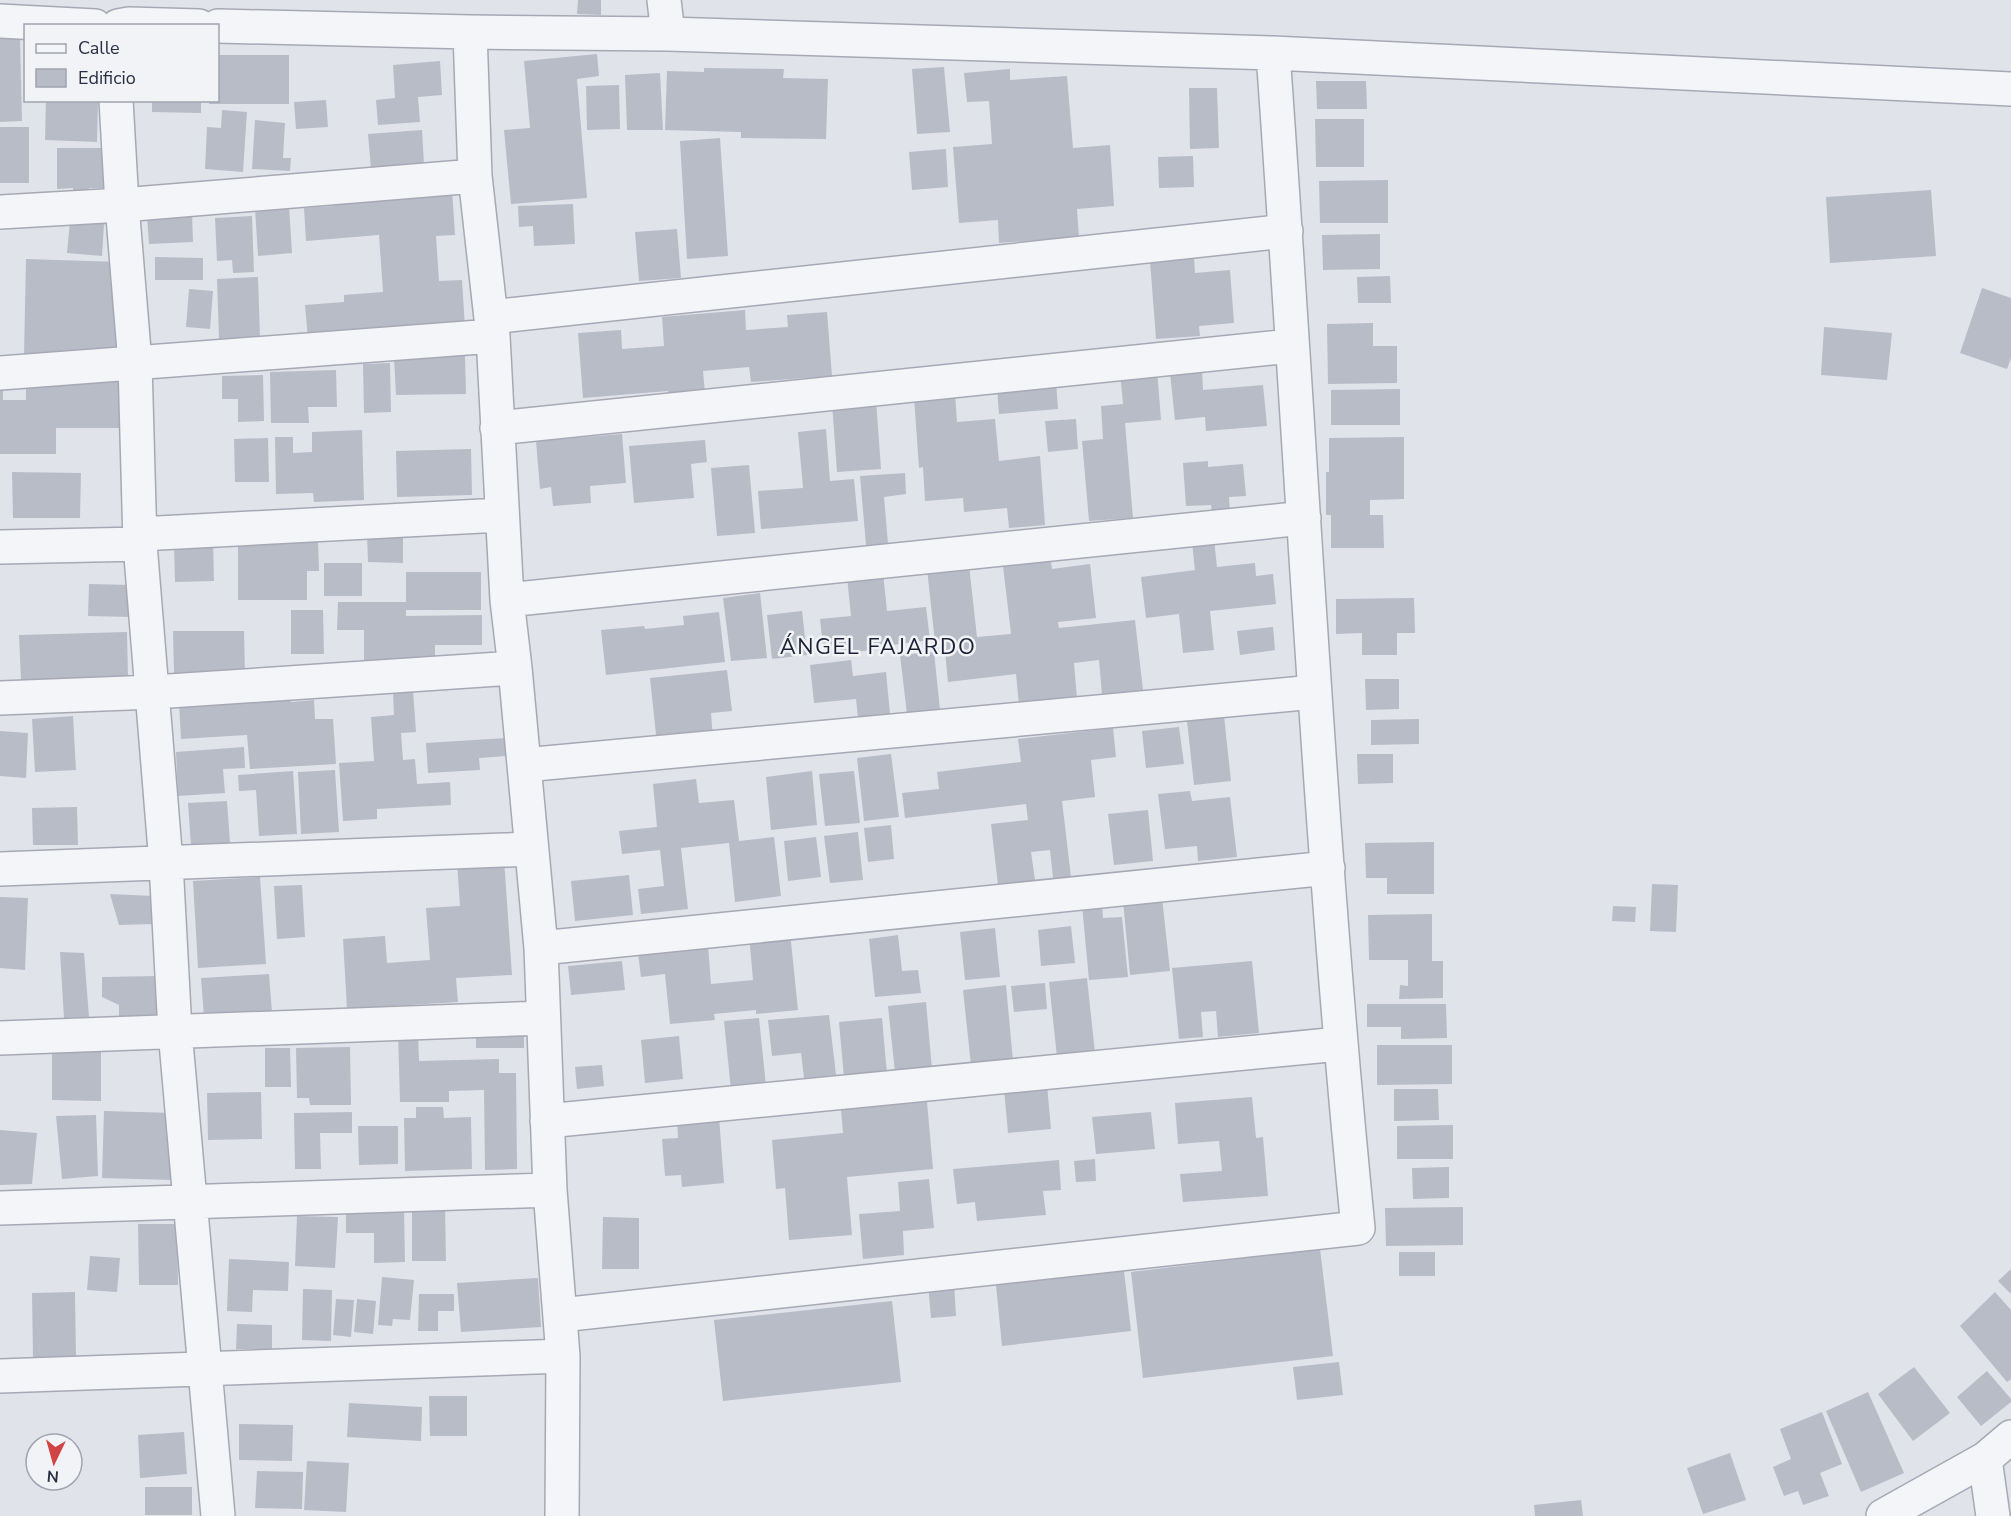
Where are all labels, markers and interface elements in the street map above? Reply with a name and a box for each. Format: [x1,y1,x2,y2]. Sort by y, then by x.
legend [24,24,219,102]
text: Calle [78,36,120,60]
text: Edificio [78,66,136,90]
district label: ÁNGEL FAJARDO [780,632,976,662]
north arrow [24,1432,84,1492]
text: N [46,1464,60,1487]

